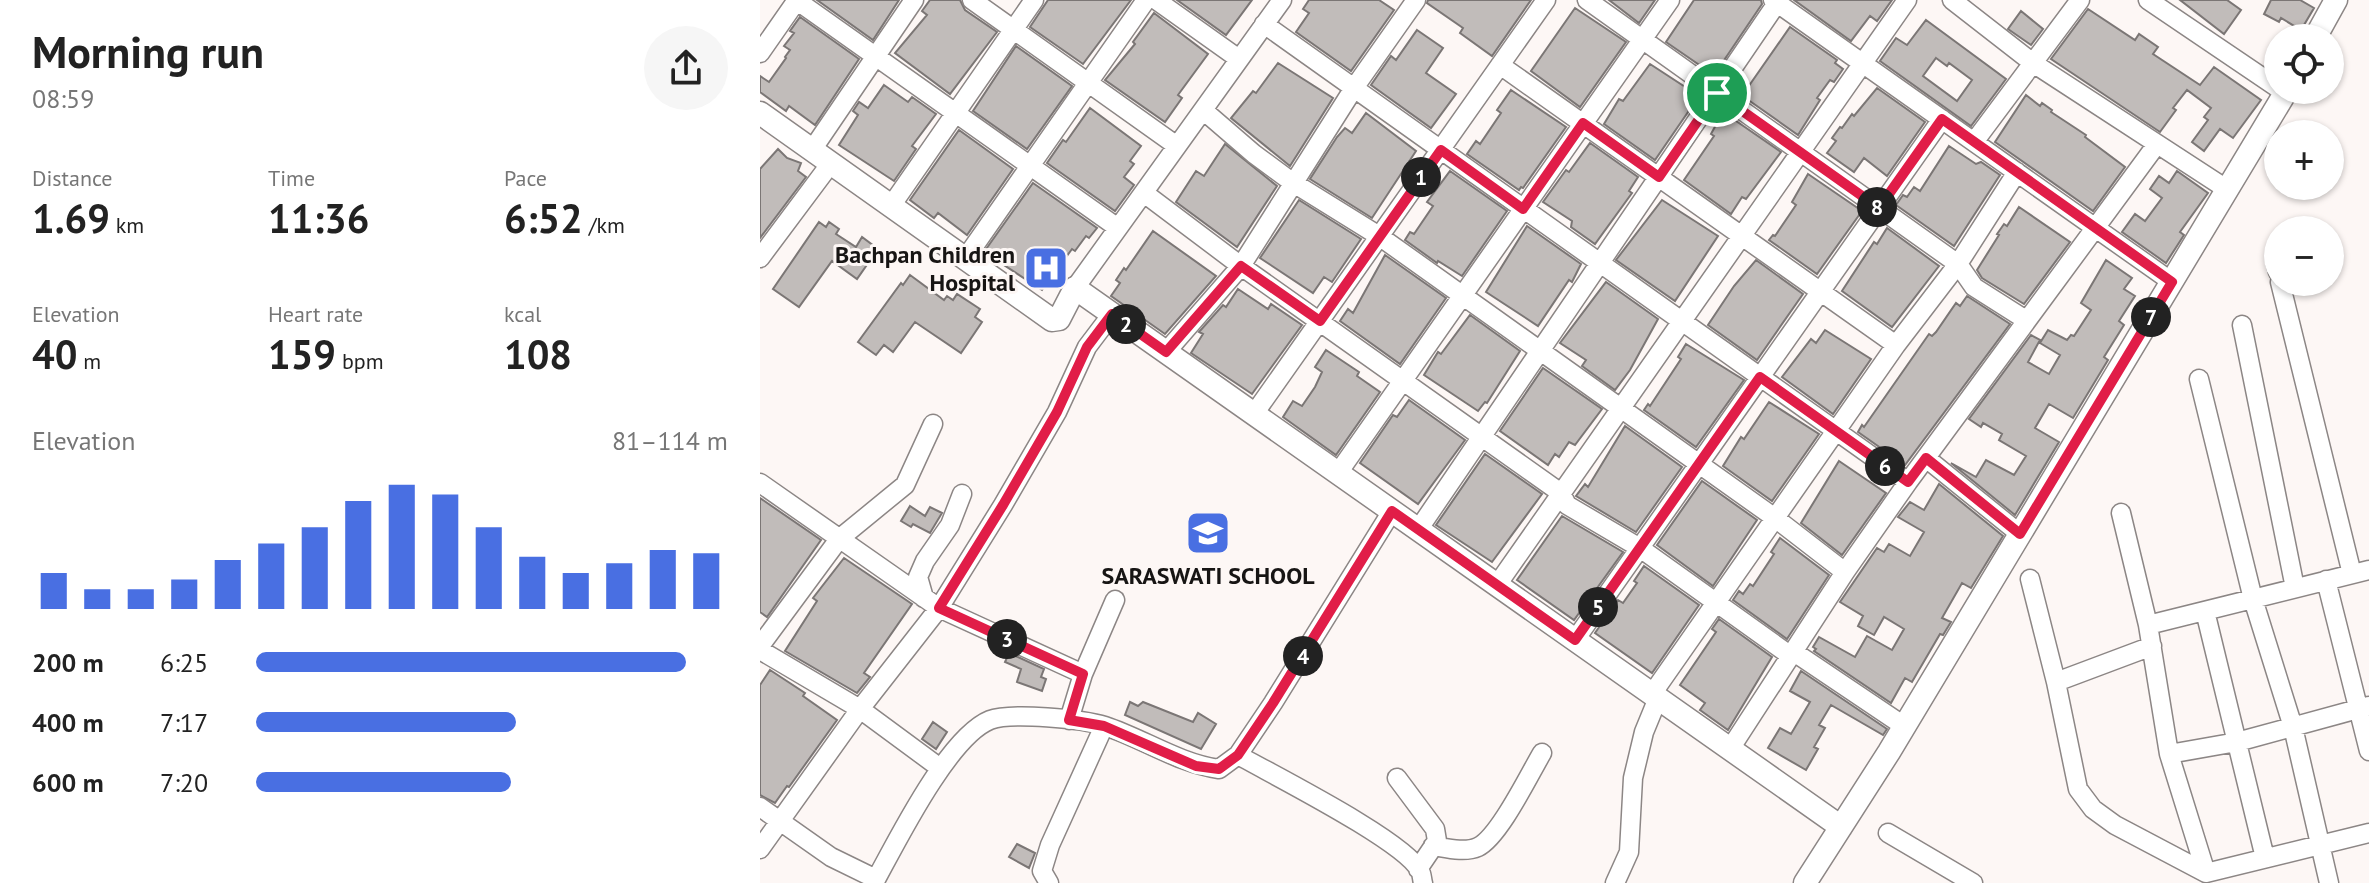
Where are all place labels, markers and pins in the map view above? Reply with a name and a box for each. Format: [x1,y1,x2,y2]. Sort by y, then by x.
pin [1683,59,1751,127]
pin: 1 [1401,157,1441,197]
pin: 8 [1857,187,1897,227]
place label: Bachpan Children Hospital [835,239,1016,298]
hospital icon: Bachpan Children Hospital [1022,244,1070,292]
pin: 7 [2131,297,2171,337]
pin: 2 [1106,304,1146,344]
pin: 6 [1865,446,1905,486]
school or university icon: SARASWATI SCHOOL [1184,509,1232,557]
place label: SARASWATI SCHOOL [1101,560,1315,591]
pin: 5 [1578,587,1618,627]
pin: 3 [987,619,1027,659]
pin: 4 [1283,636,1323,676]

